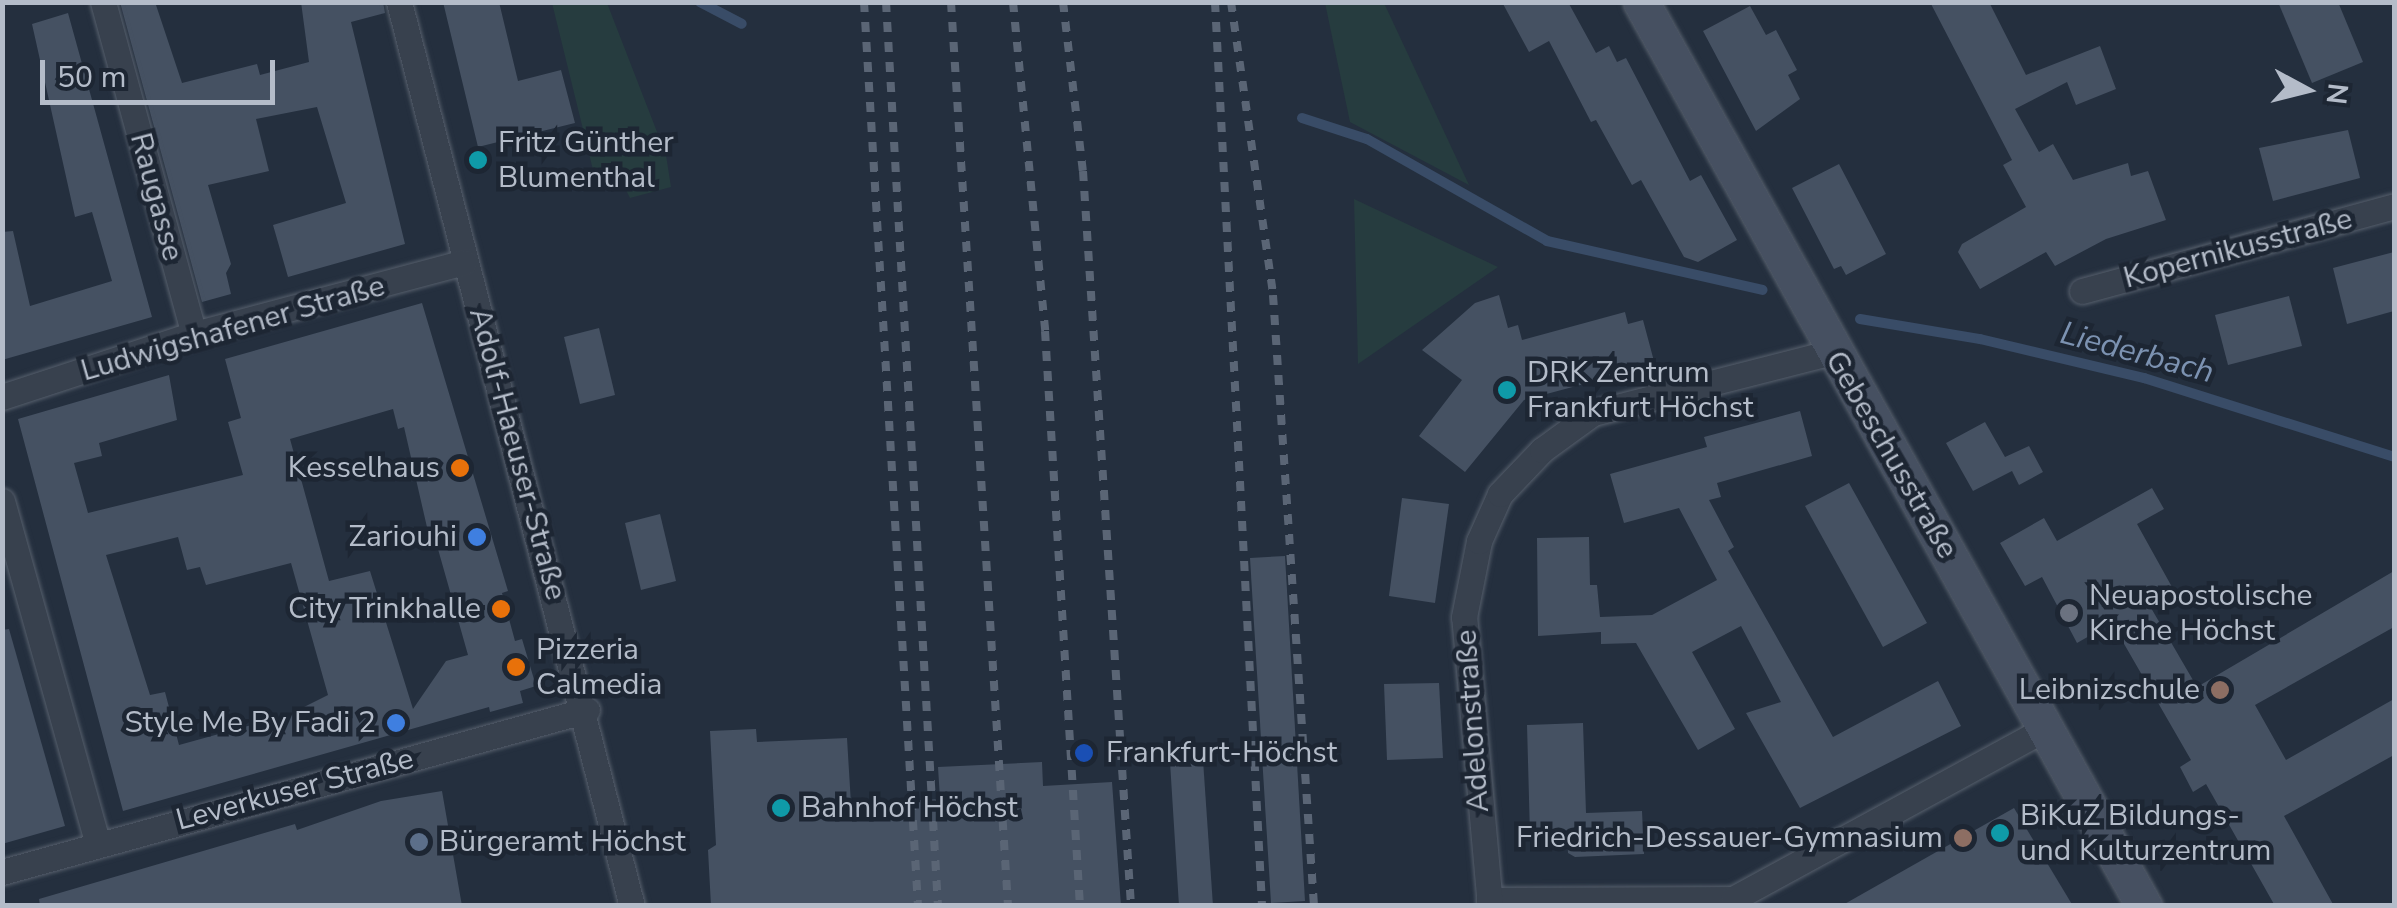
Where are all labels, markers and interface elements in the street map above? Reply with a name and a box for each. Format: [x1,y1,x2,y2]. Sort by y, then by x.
scale bar [45,40,280,102]
north arrow [2257,40,2357,140]
text: 50 m [57,57,126,98]
text: N [2317,81,2357,106]
place label: Fritz Günther Blumenthal [498,125,674,196]
street label: Raugasse [122,129,190,265]
marker: Fritz Günther Blumenthal [467,149,489,171]
street label: Kopernikusstraße [2120,201,2356,297]
street label: Ludwigshafener Straße [77,268,389,390]
street label: Adolf-Haeuser-Straße [461,304,573,604]
water label: Liederbach [2056,314,2218,392]
street label: Gebeschusstraße [1817,345,1965,565]
place label: DRK Zentrum Frankfurt Höchst [1527,355,1753,426]
marker: DRK Zentrum Frankfurt Höchst [1496,379,1518,401]
place label: Kesselhaus [288,450,440,486]
marker: Kesselhaus [449,457,471,479]
place label: Zariouhi [349,519,457,555]
marker: Zariouhi [466,526,488,548]
place label: Neuapostolische Kirche Höchst [2089,578,2313,648]
place label: City Trinkhalle [288,591,481,627]
marker: City Trinkhalle [490,598,512,620]
marker: Neuapostolische Kirche Höchst [2058,602,2080,624]
street label: Adelonstraße [1449,628,1497,814]
place label: Pizzeria Calmedia [536,632,662,702]
marker: Pizzeria Calmedia [505,656,527,678]
place label: Leibnizschule [2019,672,2200,708]
marker: Leibnizschule [2209,679,2231,701]
place label: Style Me By Fadi 2 [124,705,376,741]
marker: Style Me By Fadi 2 [385,712,407,734]
place label: Frankfurt-Höchst [1106,735,1337,771]
marker: Frankfurt-Höchst [1071,740,1097,766]
street label: Leverkuser Straße [172,741,418,839]
place label: Bahnhof Höchst [801,790,1018,826]
marker: Bahnhof Höchst [770,797,792,819]
place label: BiKuZ Bildungs- und Kulturzentrum [2020,798,2271,868]
place label: Friedrich-Dessauer-Gymnasium [1516,820,1943,856]
marker: BiKuZ Bildungs- und Kulturzentrum [1989,822,2011,844]
place label: Bürgeramt Höchst [439,824,686,860]
marker: Friedrich-Dessauer-Gymnasium [1952,827,1974,849]
marker: Bürgeramt Höchst [408,831,430,853]

